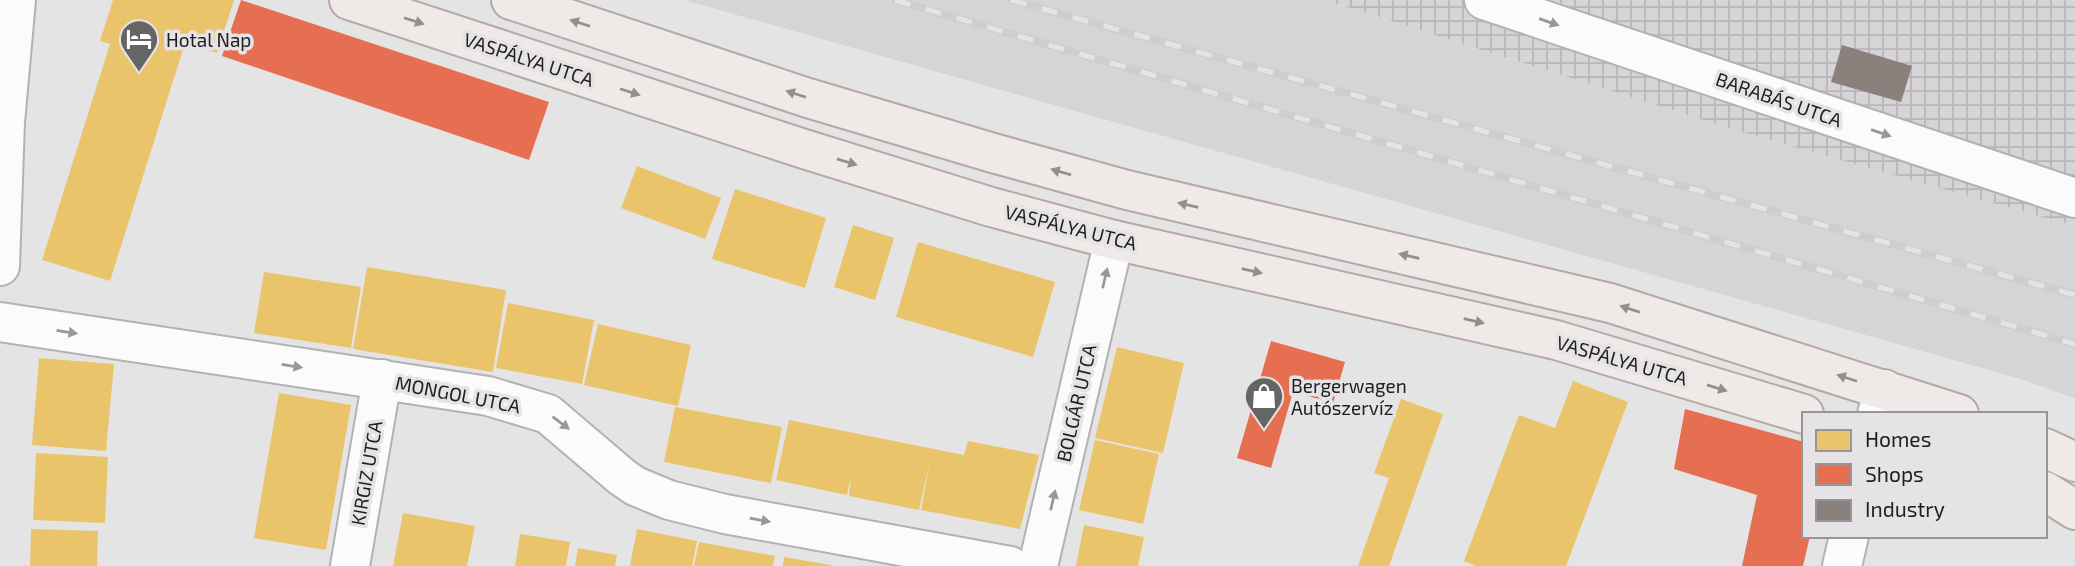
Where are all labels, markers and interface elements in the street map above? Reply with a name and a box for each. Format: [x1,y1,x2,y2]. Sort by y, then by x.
one-way arrow [404,16,425,27]
one-way arrow [569,17,590,27]
one-way arrow [1538,17,1559,28]
hotel icon: Hotal Nap [118,18,160,73]
street label: VASPÁLYA UTCA [461,27,597,91]
place label: Hotal Nap [166,28,251,51]
street label: BARABÁS UTCA [1713,67,1845,131]
one-way arrow [620,87,641,98]
one-way arrow [785,88,806,99]
one-way arrow [1870,128,1891,139]
one-way arrow [836,158,857,168]
one-way arrow [1050,166,1072,177]
street label: VASPÁLYA UTCA [1003,199,1140,255]
one-way arrow [1177,199,1199,210]
one-way arrow [1398,250,1420,261]
one-way arrow [1241,266,1263,277]
one-way arrow [1100,267,1111,289]
one-way arrow [1620,304,1641,314]
one-way arrow [1463,316,1485,327]
one-way arrow [57,327,79,338]
street label: VASPÁLYA UTCA [1554,330,1690,390]
street label: BOLGÁR UTCA [1051,342,1101,464]
one-way arrow [282,361,304,372]
street label: MONGOL UTCA [393,371,523,417]
one-way arrow [1837,372,1858,382]
place label: Bergerwagen Autószervíz [1291,374,1407,419]
shop icon: Bergerwagen Autószervíz [1243,375,1285,430]
one-way arrow [1707,384,1728,394]
legend [1802,412,2047,538]
one-way arrow [552,415,570,429]
street label: KIRGIZ UTCA [345,419,387,527]
text: Homes [1865,426,1931,451]
text: Shops [1865,461,1924,486]
one-way arrow [1048,488,1059,510]
text: Industry [1865,496,1945,521]
one-way arrow [749,515,771,526]

